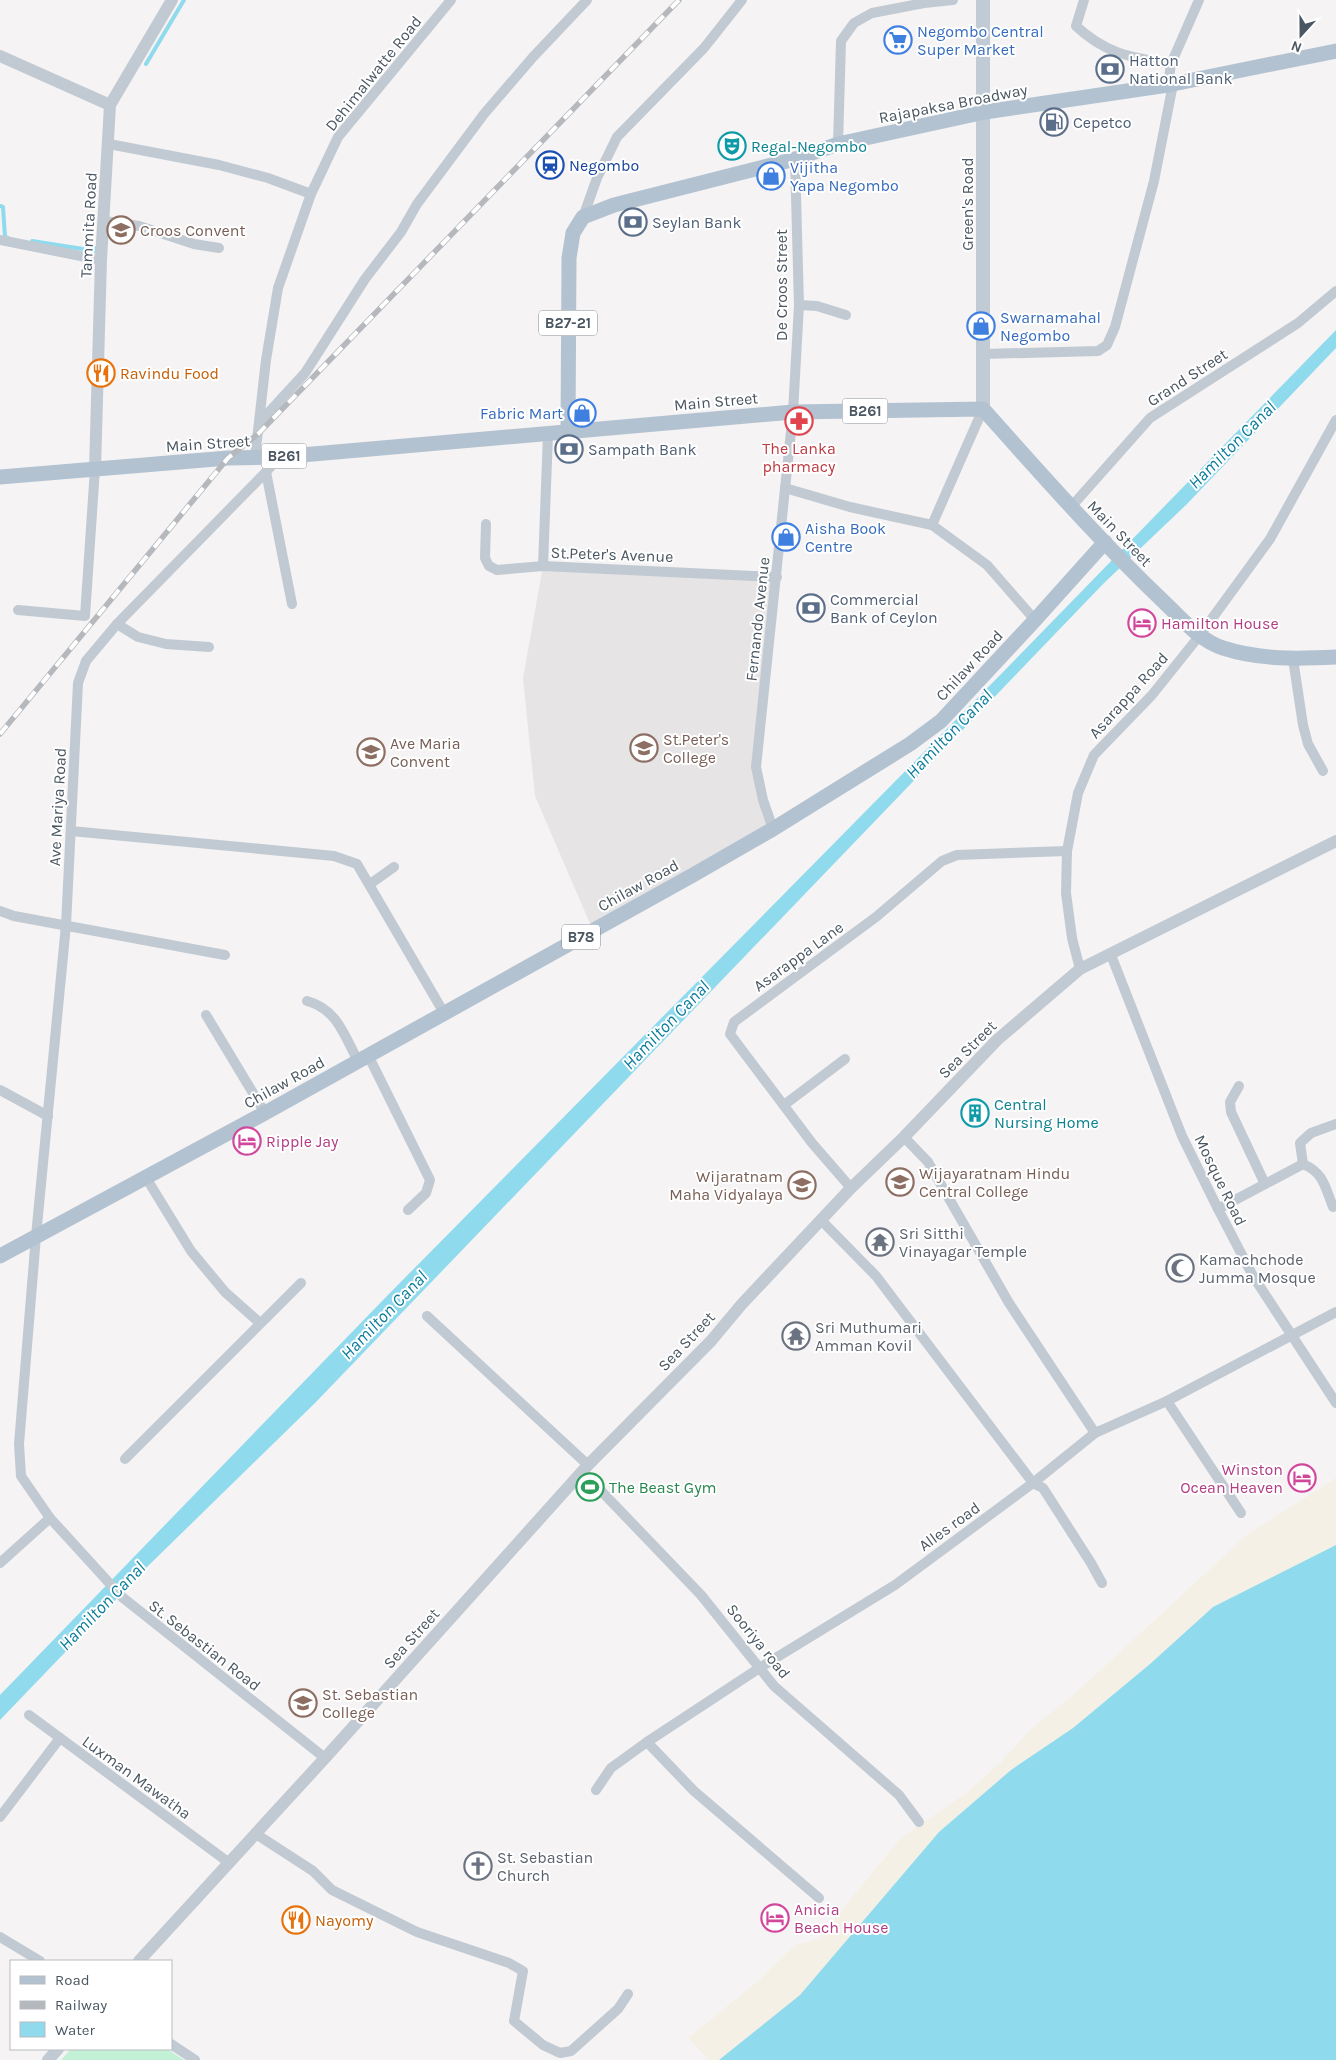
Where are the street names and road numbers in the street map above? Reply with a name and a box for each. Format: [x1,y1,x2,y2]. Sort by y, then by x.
street label: Dehimalwatte Road [321,12,426,135]
street label: Rajapaksa Broadway [877,80,1030,127]
street label: Green's Road [958,157,977,251]
street label: Tammita Road [76,172,101,278]
street label: De Croos Street [772,229,791,341]
road number: B27-21 [539,310,597,336]
street label: Grand Street [1144,344,1231,410]
street label: Main Street [673,388,759,415]
road number: B261 [842,398,888,424]
street label: Main Street [165,431,251,456]
road number: B261 [262,444,306,468]
street label: Main Street [1083,496,1156,570]
street label: St.Peter's Avenue [550,543,674,566]
street label: Fernando Avenue [742,556,773,682]
street label: Chilaw Road [932,626,1007,705]
street label: Asarappa Road [1085,648,1172,742]
street label: Ave Mariya Road [45,747,70,867]
street label: Chilaw Road [594,855,682,916]
street label: Asarappa Lane [750,917,847,995]
road number: B78 [562,924,600,950]
street label: Sea Street [934,1016,1000,1082]
street label: Chilaw Road [240,1052,328,1113]
street label: Mosque Road [1190,1132,1251,1229]
street label: Sea Street [654,1308,719,1375]
street label: Alles road [915,1498,984,1555]
street label: St. Sebastian Road [145,1596,264,1695]
street label: Sooriya road [723,1600,795,1682]
street label: Sea Street [379,1604,443,1672]
street label: Luxman Mawatha [79,1732,195,1823]

